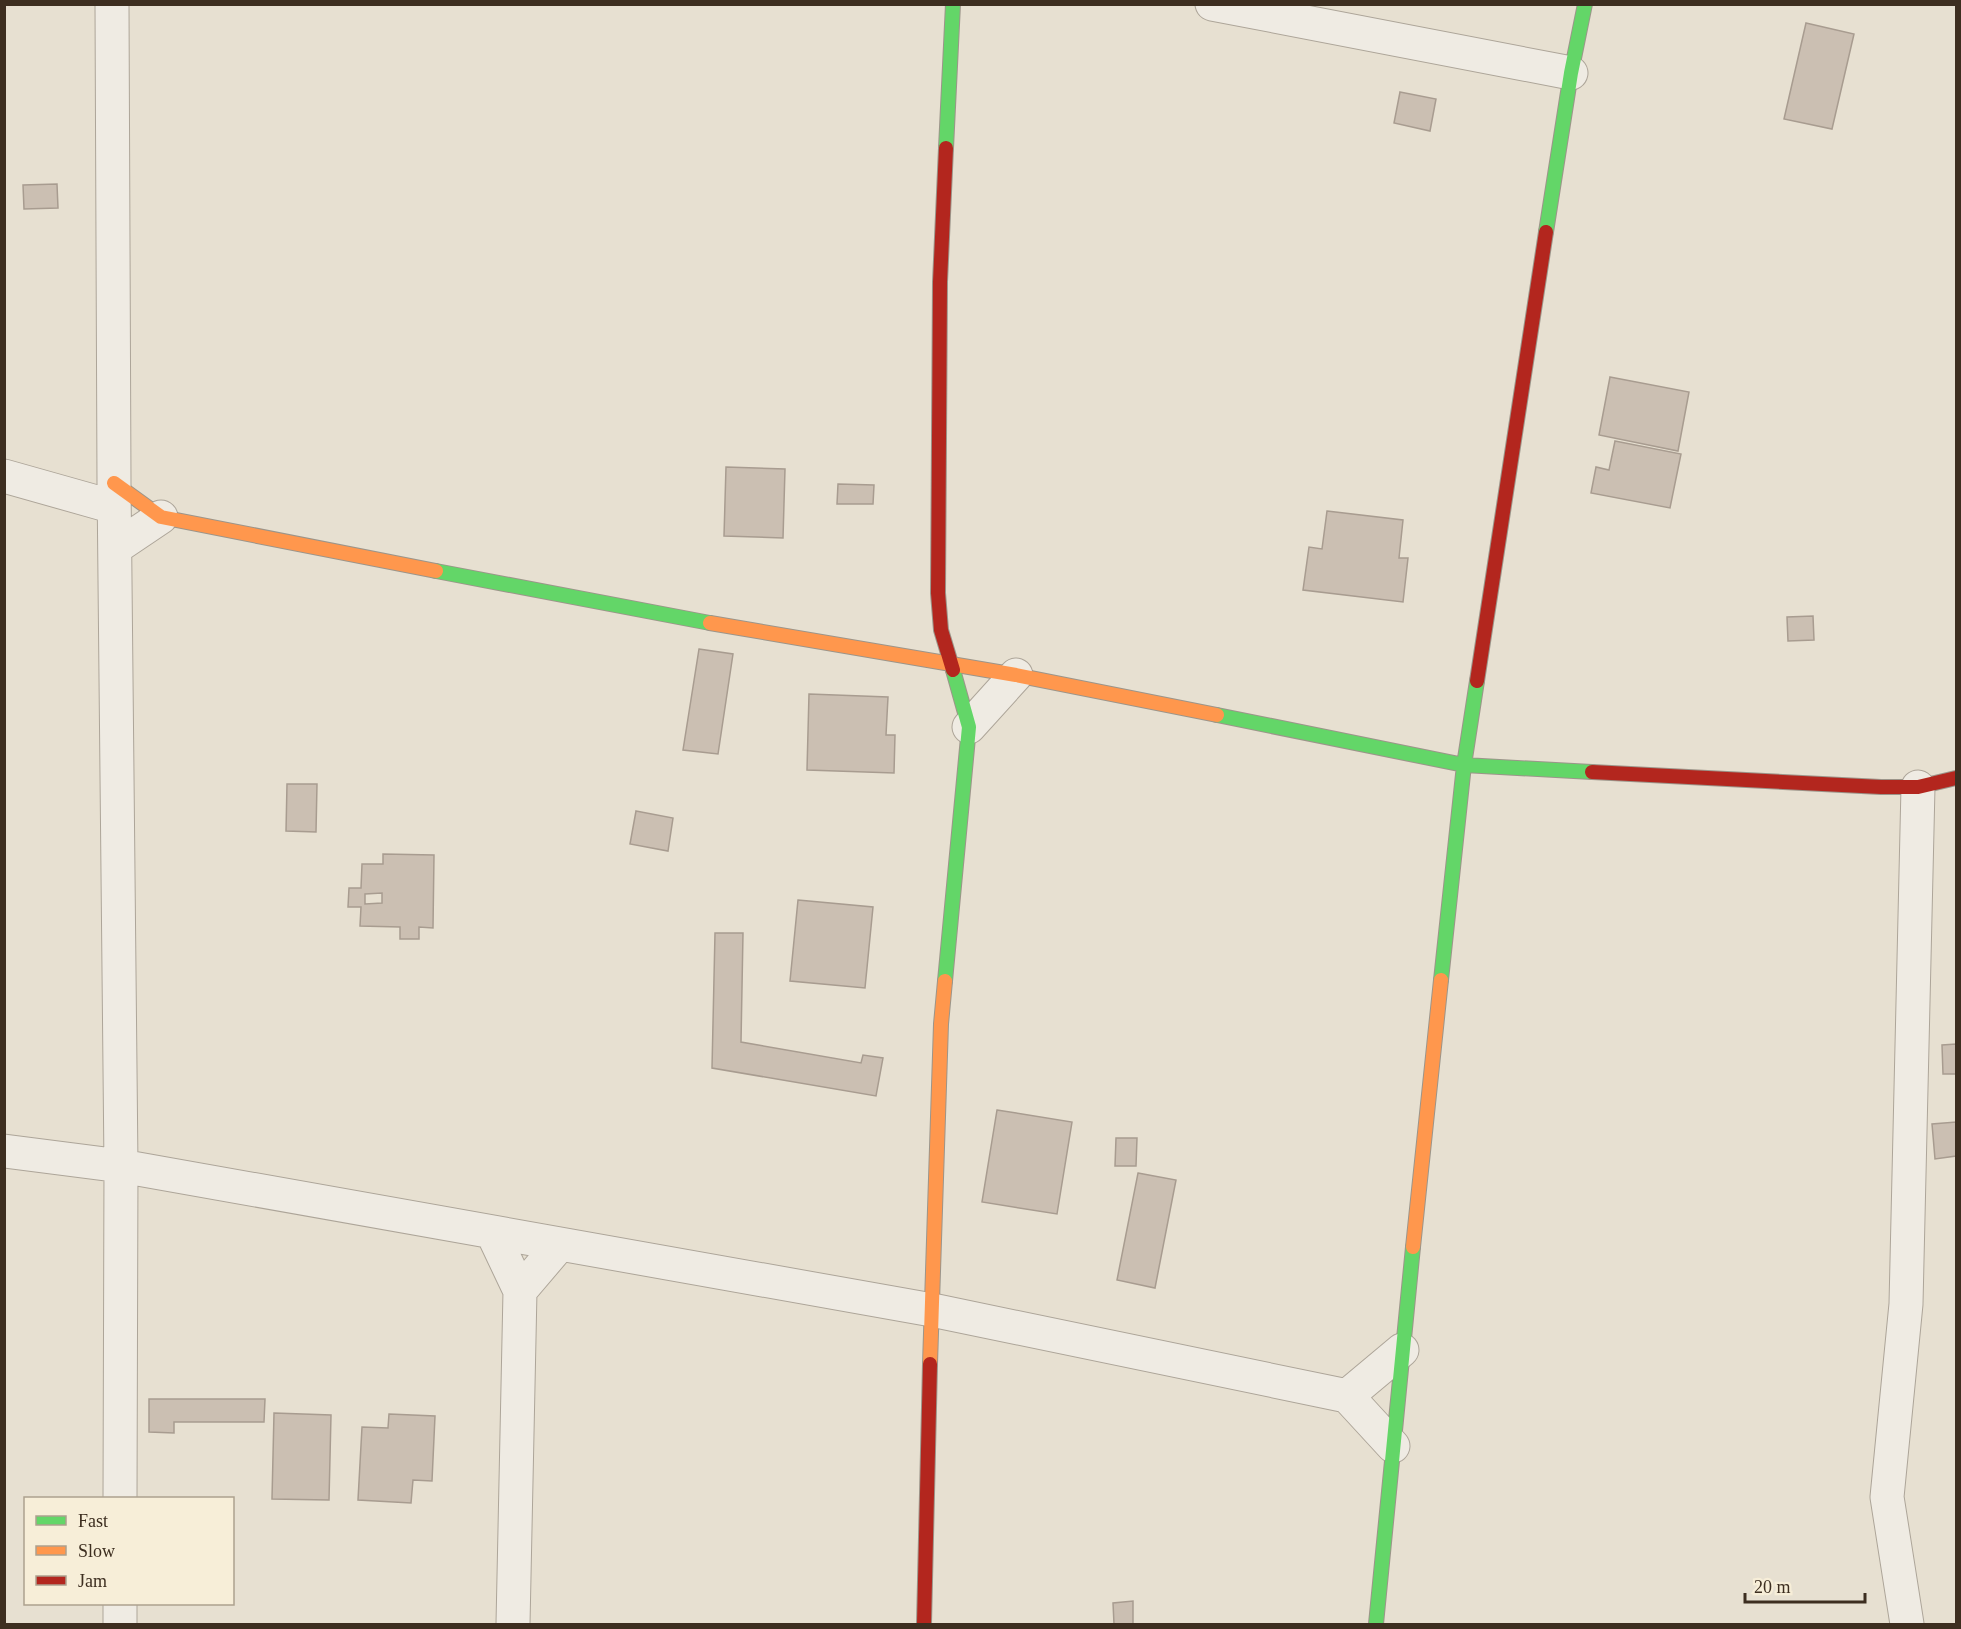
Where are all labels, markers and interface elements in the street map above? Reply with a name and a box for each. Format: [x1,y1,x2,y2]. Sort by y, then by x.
legend [24,1497,234,1605]
text: Fast [78,1511,108,1531]
text: Slow [78,1541,115,1561]
scale bar [1745,1566,1865,1604]
text: Jam [78,1571,107,1591]
text: 20 m [1754,1577,1791,1597]

